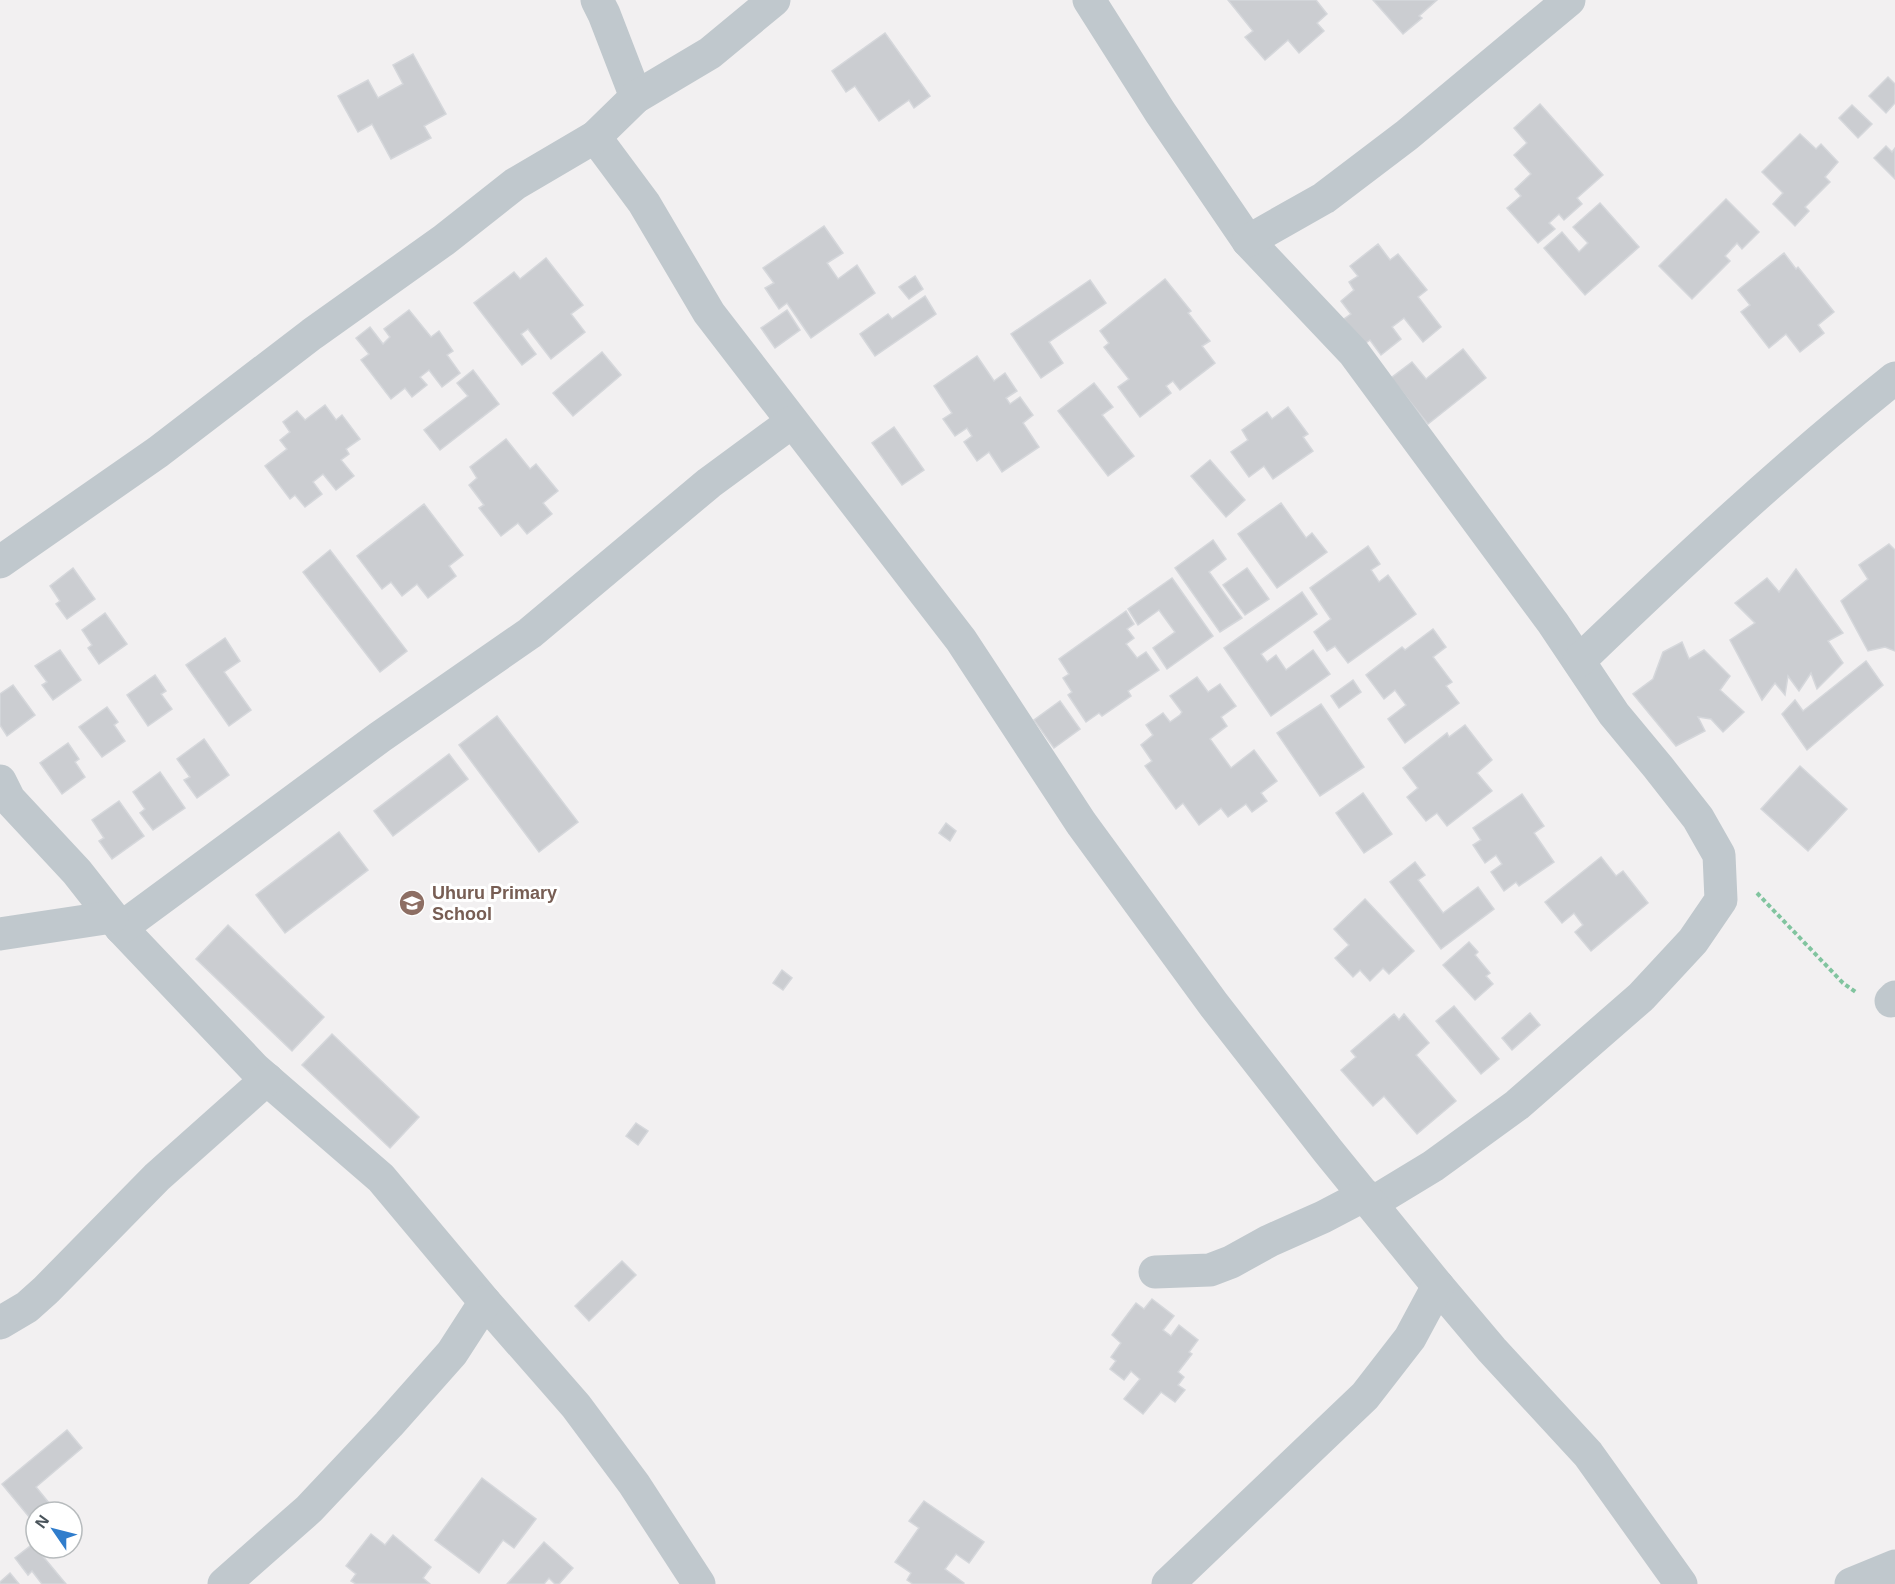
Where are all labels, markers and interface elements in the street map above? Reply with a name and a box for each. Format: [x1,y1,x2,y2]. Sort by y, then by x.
place label: Uhuru Primary School [432,883,557,924]
school or university icon: Uhuru Primary School [397,888,427,918]
north arrow [24,1500,84,1560]
text: N [32,1512,52,1531]

